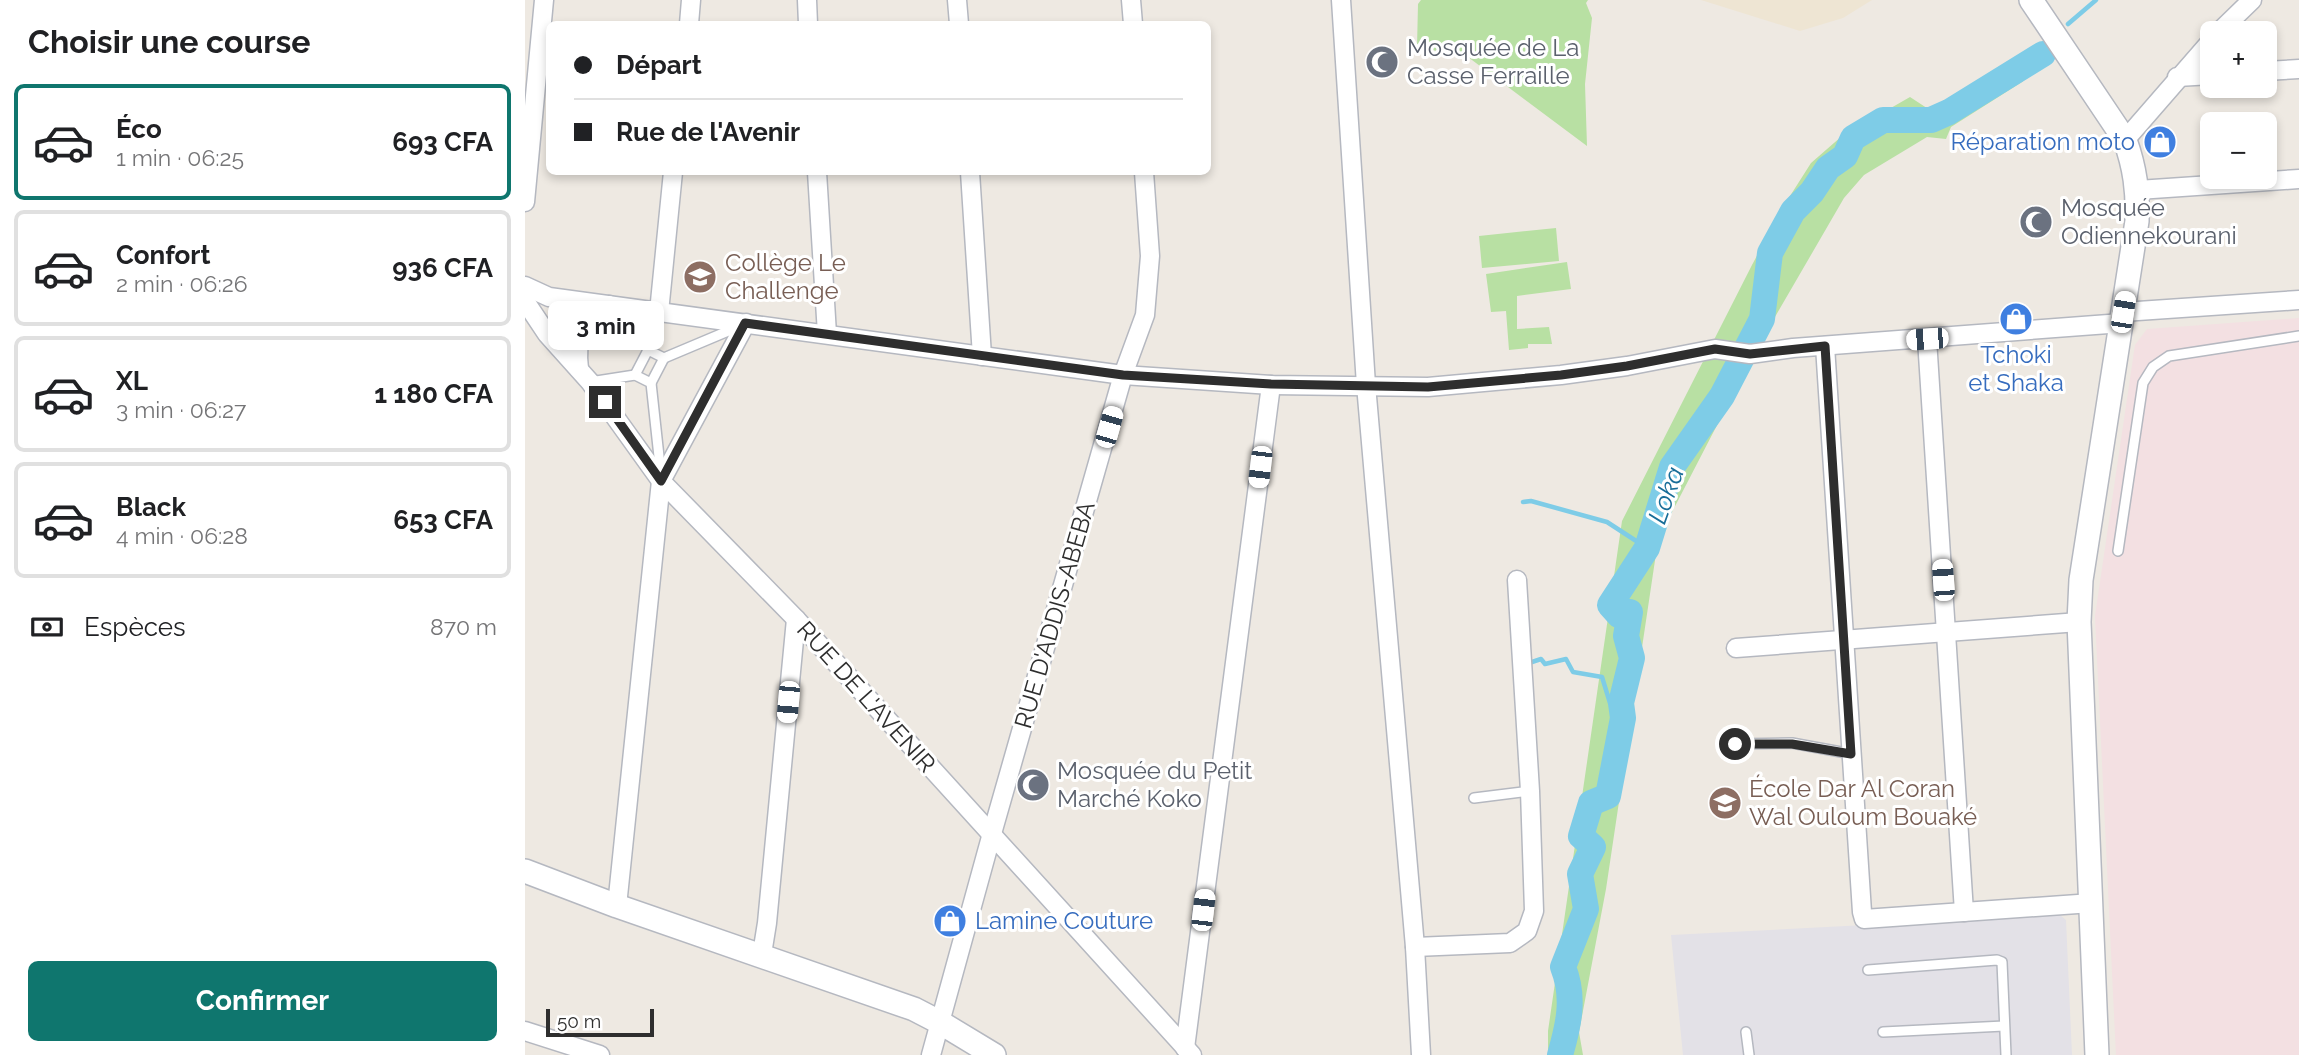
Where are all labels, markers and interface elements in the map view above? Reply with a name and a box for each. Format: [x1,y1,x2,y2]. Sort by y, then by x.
map controls [2200,21,2277,189]
button: + [2200,21,2277,98]
text: Choisir une course [28,23,311,60]
place label: Mosquée de La Casse Ferraille [1407,33,1579,90]
mosque icon: Mosquée de La Casse Ferraille [1363,43,1401,81]
text: Départ [616,50,702,80]
icon: car [32,111,95,174]
button: − [2200,112,2277,189]
text: Éco [116,114,162,144]
text: Rue de l'Avenir [616,117,800,147]
shop icon: Réparation moto [2141,123,2179,161]
text: 693 CFA [392,127,493,157]
place label: Réparation moto [1950,127,2135,156]
text: 1 min · 06:25 [116,144,244,171]
place label: Mosquée Odiennekourani [2061,193,2237,250]
mosque icon: Mosquée Odiennekourani [2017,203,2055,241]
icon: car [32,237,95,300]
text: Confort [116,240,210,270]
place label: Collège Le Challenge [725,248,846,305]
text: 936 CFA [392,253,493,283]
school or university icon: Collège Le Challenge [681,258,719,296]
text: 2 min · 06:26 [116,270,248,297]
car [2110,290,2137,334]
callout: 3 min [547,300,663,350]
shop icon: Tchoki et Shaka [1997,300,2035,338]
text: 3 min [576,312,636,339]
car [1906,327,1949,351]
place label: Tchoki et Shaka [1968,340,2064,397]
icon: car [32,363,95,426]
text: XL [116,366,148,396]
text: 1 180 CFA [374,379,493,409]
route end [589,386,621,418]
text: 3 min · 06:27 [116,396,246,423]
car [1094,404,1125,450]
car [1248,445,1273,489]
water label: Loka [1642,463,1690,527]
icon: car [32,489,95,552]
text: Black [116,492,186,522]
street label: RUE D'ADDIS-ABEBA [1008,498,1101,732]
text: 653 CFA [393,505,493,535]
text: 4 min · 06:28 [116,522,248,549]
car [1932,558,1955,602]
icon: cash [28,608,66,646]
text: Espèces [84,612,186,642]
text: 870 m [430,613,497,640]
street label: RUE DE L'AVENIR [791,615,942,778]
car [776,680,801,724]
route start [1719,728,1751,760]
place label: Mosquée du Petit Marché Koko [1057,756,1252,813]
mosque icon: Mosquée du Petit Marché Koko [1014,766,1052,804]
place label: École Dar Al Coran Wal Ouloum Bouaké [1749,774,1977,831]
school or university icon: École Dar Al Coran Wal Ouloum Bouaké [1706,784,1744,822]
car [1191,888,1216,932]
shop icon: Lamine Couture [931,902,969,940]
place label: Lamine Couture [975,906,1153,935]
button: Confirmer [28,961,497,1041]
scale bar [546,1006,655,1038]
text: 50 m [557,1010,601,1032]

